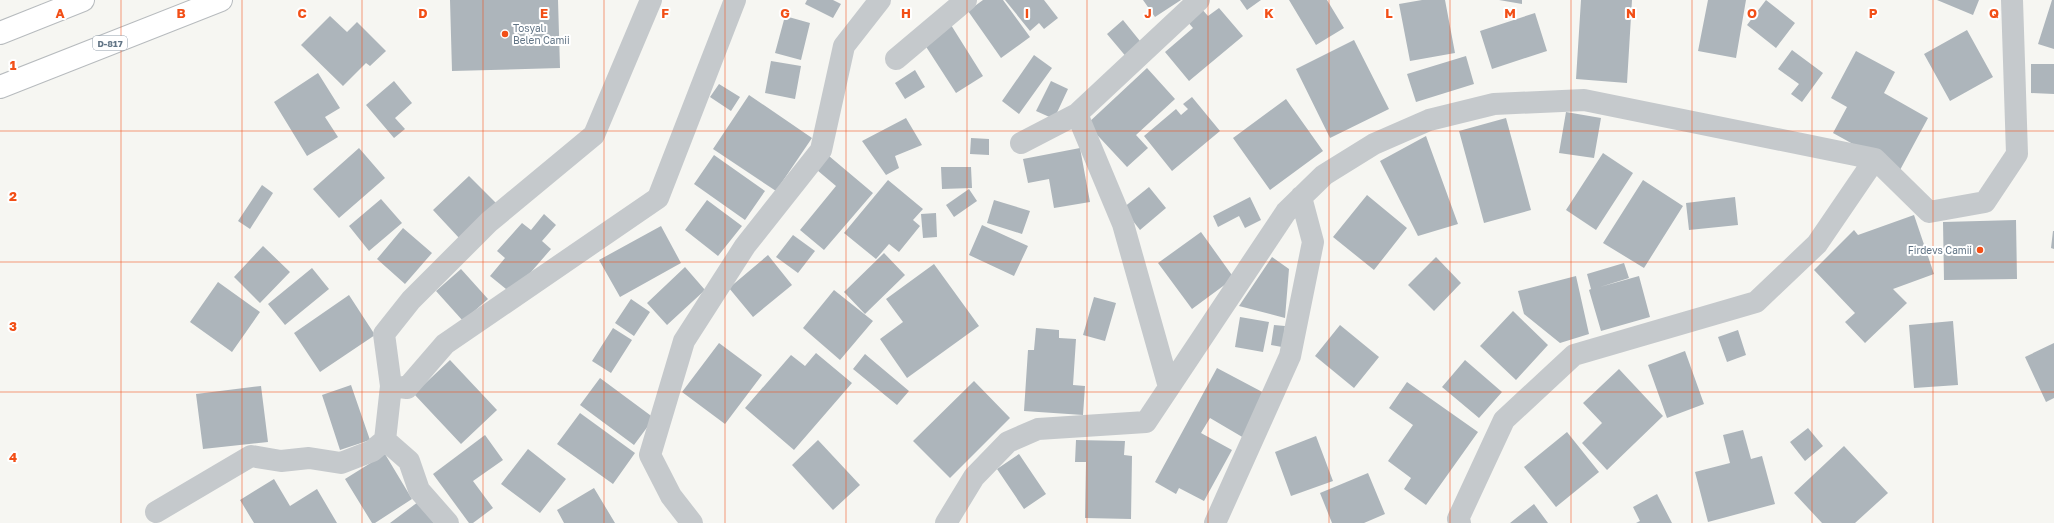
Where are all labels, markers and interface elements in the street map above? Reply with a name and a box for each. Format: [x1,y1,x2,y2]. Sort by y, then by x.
text: A [55,5,65,21]
text: B [176,5,186,21]
text: C [297,5,307,21]
text: D [418,5,428,21]
text: E [540,5,548,21]
text: F [661,5,669,21]
text: G [780,5,790,21]
text: H [901,5,911,21]
text: I [1025,5,1029,21]
text: J [1144,5,1152,21]
text: K [1264,5,1274,21]
text: L [1385,5,1393,21]
text: M [1504,5,1516,21]
text: N [1626,5,1636,21]
text: O [1747,5,1757,21]
text: P [1869,5,1878,21]
text: Q [1989,5,1999,21]
place label: Tosyalı Belen Camii [513,22,570,46]
marker: Tosyalı Belen Camii [500,29,510,39]
road number: D-817 [93,36,127,50]
text: 1 [10,57,17,73]
text: 2 [9,188,17,204]
place label: Firdevs Camii [1908,244,1972,256]
marker: Firdevs Camii [1975,245,1985,255]
text: 3 [9,318,17,334]
text: 4 [9,449,17,465]

